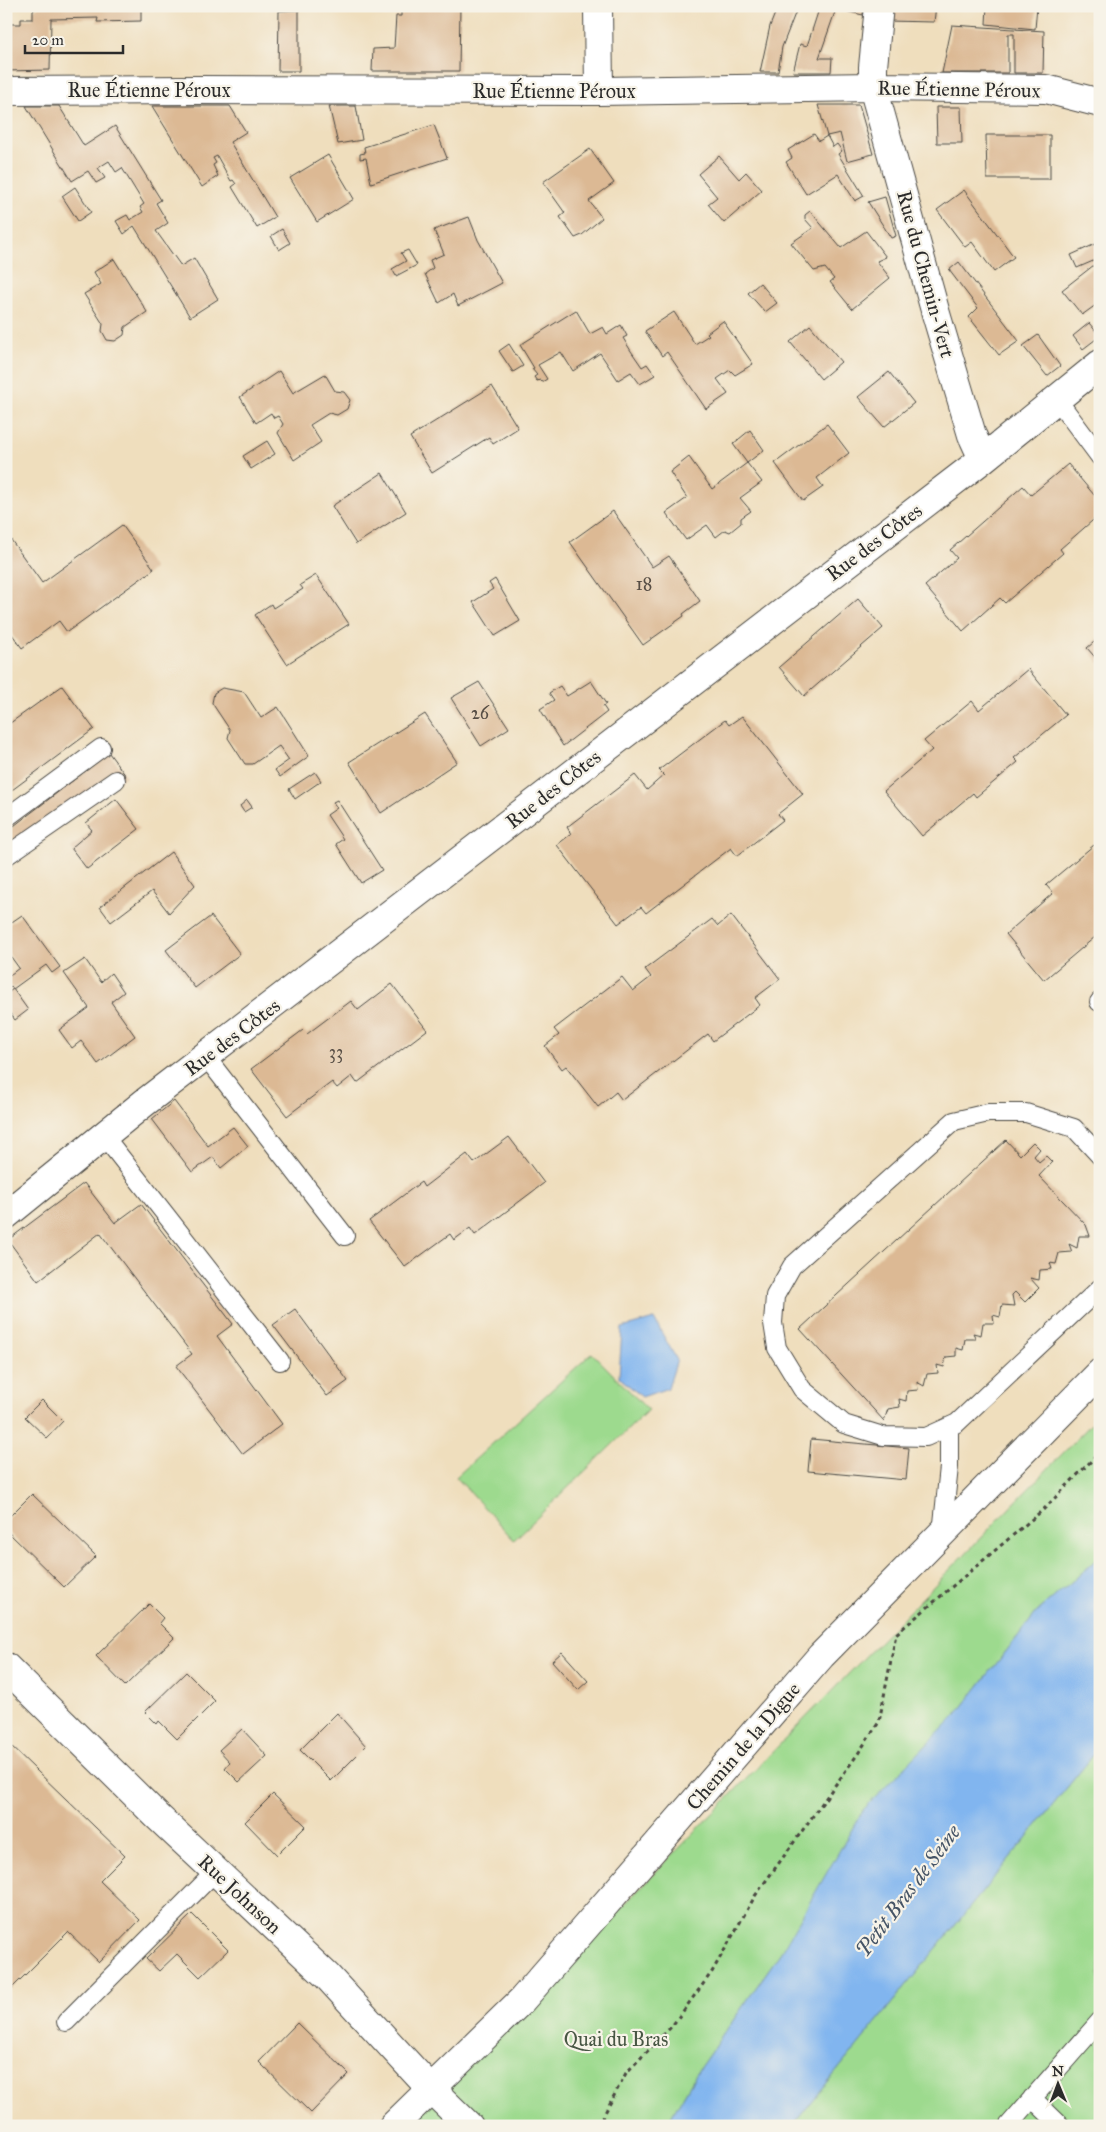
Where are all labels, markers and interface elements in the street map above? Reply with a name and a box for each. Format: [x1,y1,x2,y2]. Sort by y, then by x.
scale bar [25,22,122,54]
text: 20 m [32,31,64,49]
street label: Rue Étienne Péroux [877,74,1041,102]
street label: Rue Étienne Péroux [67,76,231,102]
street label: Rue Étienne Péroux [472,77,636,103]
street label: Rue du Chemin-Vert [892,188,960,360]
street label: Rue des Côtes [821,498,927,586]
house number: 18 [636,573,652,595]
house number: 26 [471,702,490,724]
street label: Rue des Côtes [501,745,605,833]
street label: Rue des Côtes [179,993,285,1081]
house number: 33 [329,1041,343,1063]
street label: Chemin de la Digue [681,1677,806,1815]
water label: Petit Bras de Seine [850,1819,967,1962]
street label: Rue Johnson [193,1849,287,1940]
park label: Quai du Bras [564,2027,668,2051]
north arrow [1034,2060,1084,2110]
text: N [1052,2063,1064,2080]

